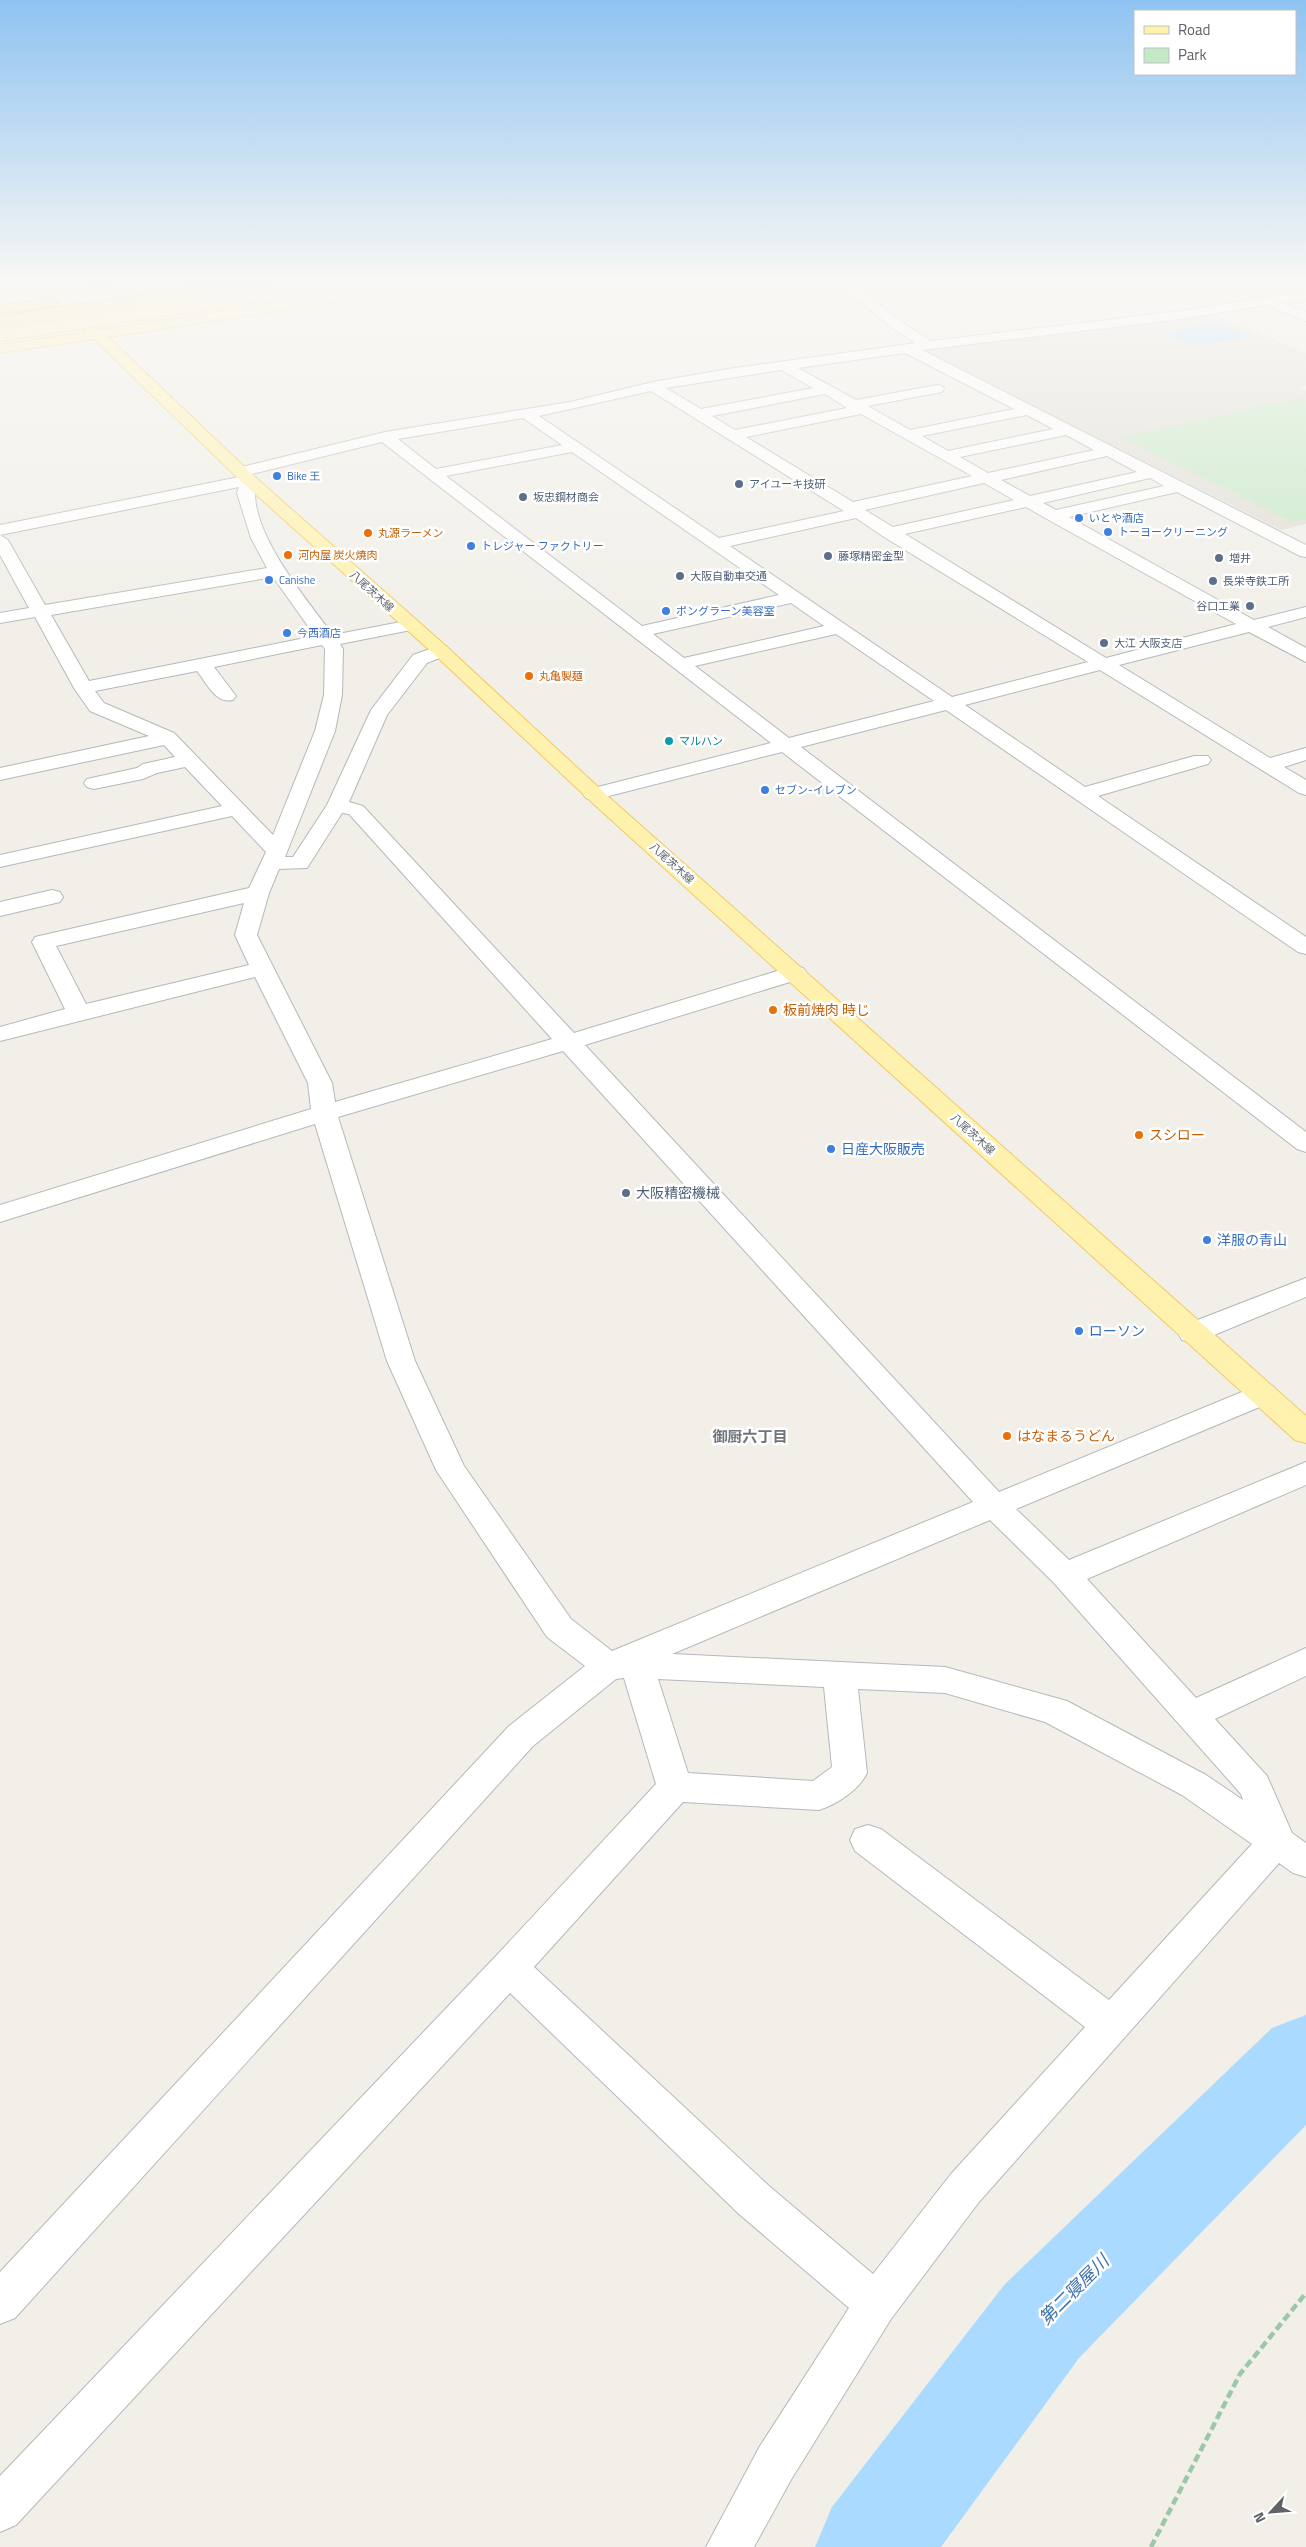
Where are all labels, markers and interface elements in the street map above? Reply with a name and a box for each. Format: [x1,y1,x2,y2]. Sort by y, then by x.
legend [1134,10,1296,75]
text: Road [1178,18,1210,41]
text: Park [1178,43,1207,66]
place label: Bike 王 [287,468,320,484]
marker: Bike 王 [271,470,283,482]
place label: アイユーキ技研 [749,476,825,492]
marker: アイユーキ技研 [733,478,745,490]
place label: 坂忠鋼材商会 [533,489,599,505]
marker: 坂忠鋼材商会 [517,491,529,503]
place label: いとや酒店 [1089,510,1144,526]
marker: いとや酒店 [1073,512,1085,524]
place label: トーヨークリーニング [1118,524,1228,540]
place label: 丸源ラーメン [378,525,444,541]
marker: トーヨークリーニング [1102,526,1114,538]
marker: 丸源ラーメン [362,527,374,539]
place label: トレジャー ファクトリー [481,538,604,554]
marker: トレジャー ファクトリー [465,540,477,552]
place label: 河内屋 炭火焼肉 [298,547,377,563]
place label: 藤塚精密金型 [838,548,904,564]
marker: 河内屋 炭火焼肉 [282,549,294,561]
marker: 藤塚精密金型 [822,550,834,562]
place label: 増井 [1229,550,1251,566]
marker: 増井 [1213,552,1225,564]
street label: 八尾茨木線 [346,567,398,615]
place label: 大阪自動車交通 [690,568,767,584]
marker: 大阪自動車交通 [674,570,686,582]
place label: Canishe [279,572,316,588]
place label: 長栄寺鉄工所 [1223,573,1290,589]
marker: Canishe [263,574,275,586]
marker: 長栄寺鉄工所 [1207,575,1219,587]
place label: 谷口工業 [1196,598,1240,614]
marker: 谷口工業 [1244,600,1256,612]
place label: ポングラーン美容室 [676,603,774,619]
marker: ポングラーン美容室 [660,605,672,617]
place label: 今西酒店 [297,625,341,641]
marker: 今西酒店 [281,627,293,639]
place label: 大江 大阪支店 [1114,635,1182,651]
marker: 大江 大阪支店 [1098,637,1110,649]
place label: 丸亀製麺 [539,668,583,684]
marker: 丸亀製麺 [523,670,535,682]
place label: マルハン [679,733,723,749]
marker: マルハン [663,735,675,747]
place label: セブン-イレブン [775,782,857,798]
marker: セブン-イレブン [759,784,771,796]
street label: 八尾茨木線 [646,839,698,887]
place label: 板前焼肉 時じ [783,999,870,1020]
marker: 板前焼肉 時じ [767,1004,779,1016]
street label: 八尾茨木線 [947,1110,999,1158]
place label: スシロー [1149,1124,1205,1145]
marker: スシロー [1133,1129,1145,1141]
place label: 日産大阪販売 [841,1138,925,1159]
marker: 日産大阪販売 [825,1143,837,1155]
place label: 大阪精密機械 [636,1182,720,1203]
marker: 大阪精密機械 [620,1187,632,1199]
place label: 洋服の青山 [1217,1229,1287,1250]
marker: 洋服の青山 [1201,1234,1213,1246]
place label: ローソン [1089,1320,1145,1341]
marker: ローソン [1073,1325,1085,1337]
district label: 御厨六丁目 [712,1425,788,1448]
place label: はなまるうどん [1017,1425,1115,1446]
marker: はなまるうどん [1001,1430,1013,1442]
water label: 第二寝屋川 [1032,2247,1116,2331]
north arrow [1246,2487,1296,2537]
text: N [1247,2509,1270,2527]

